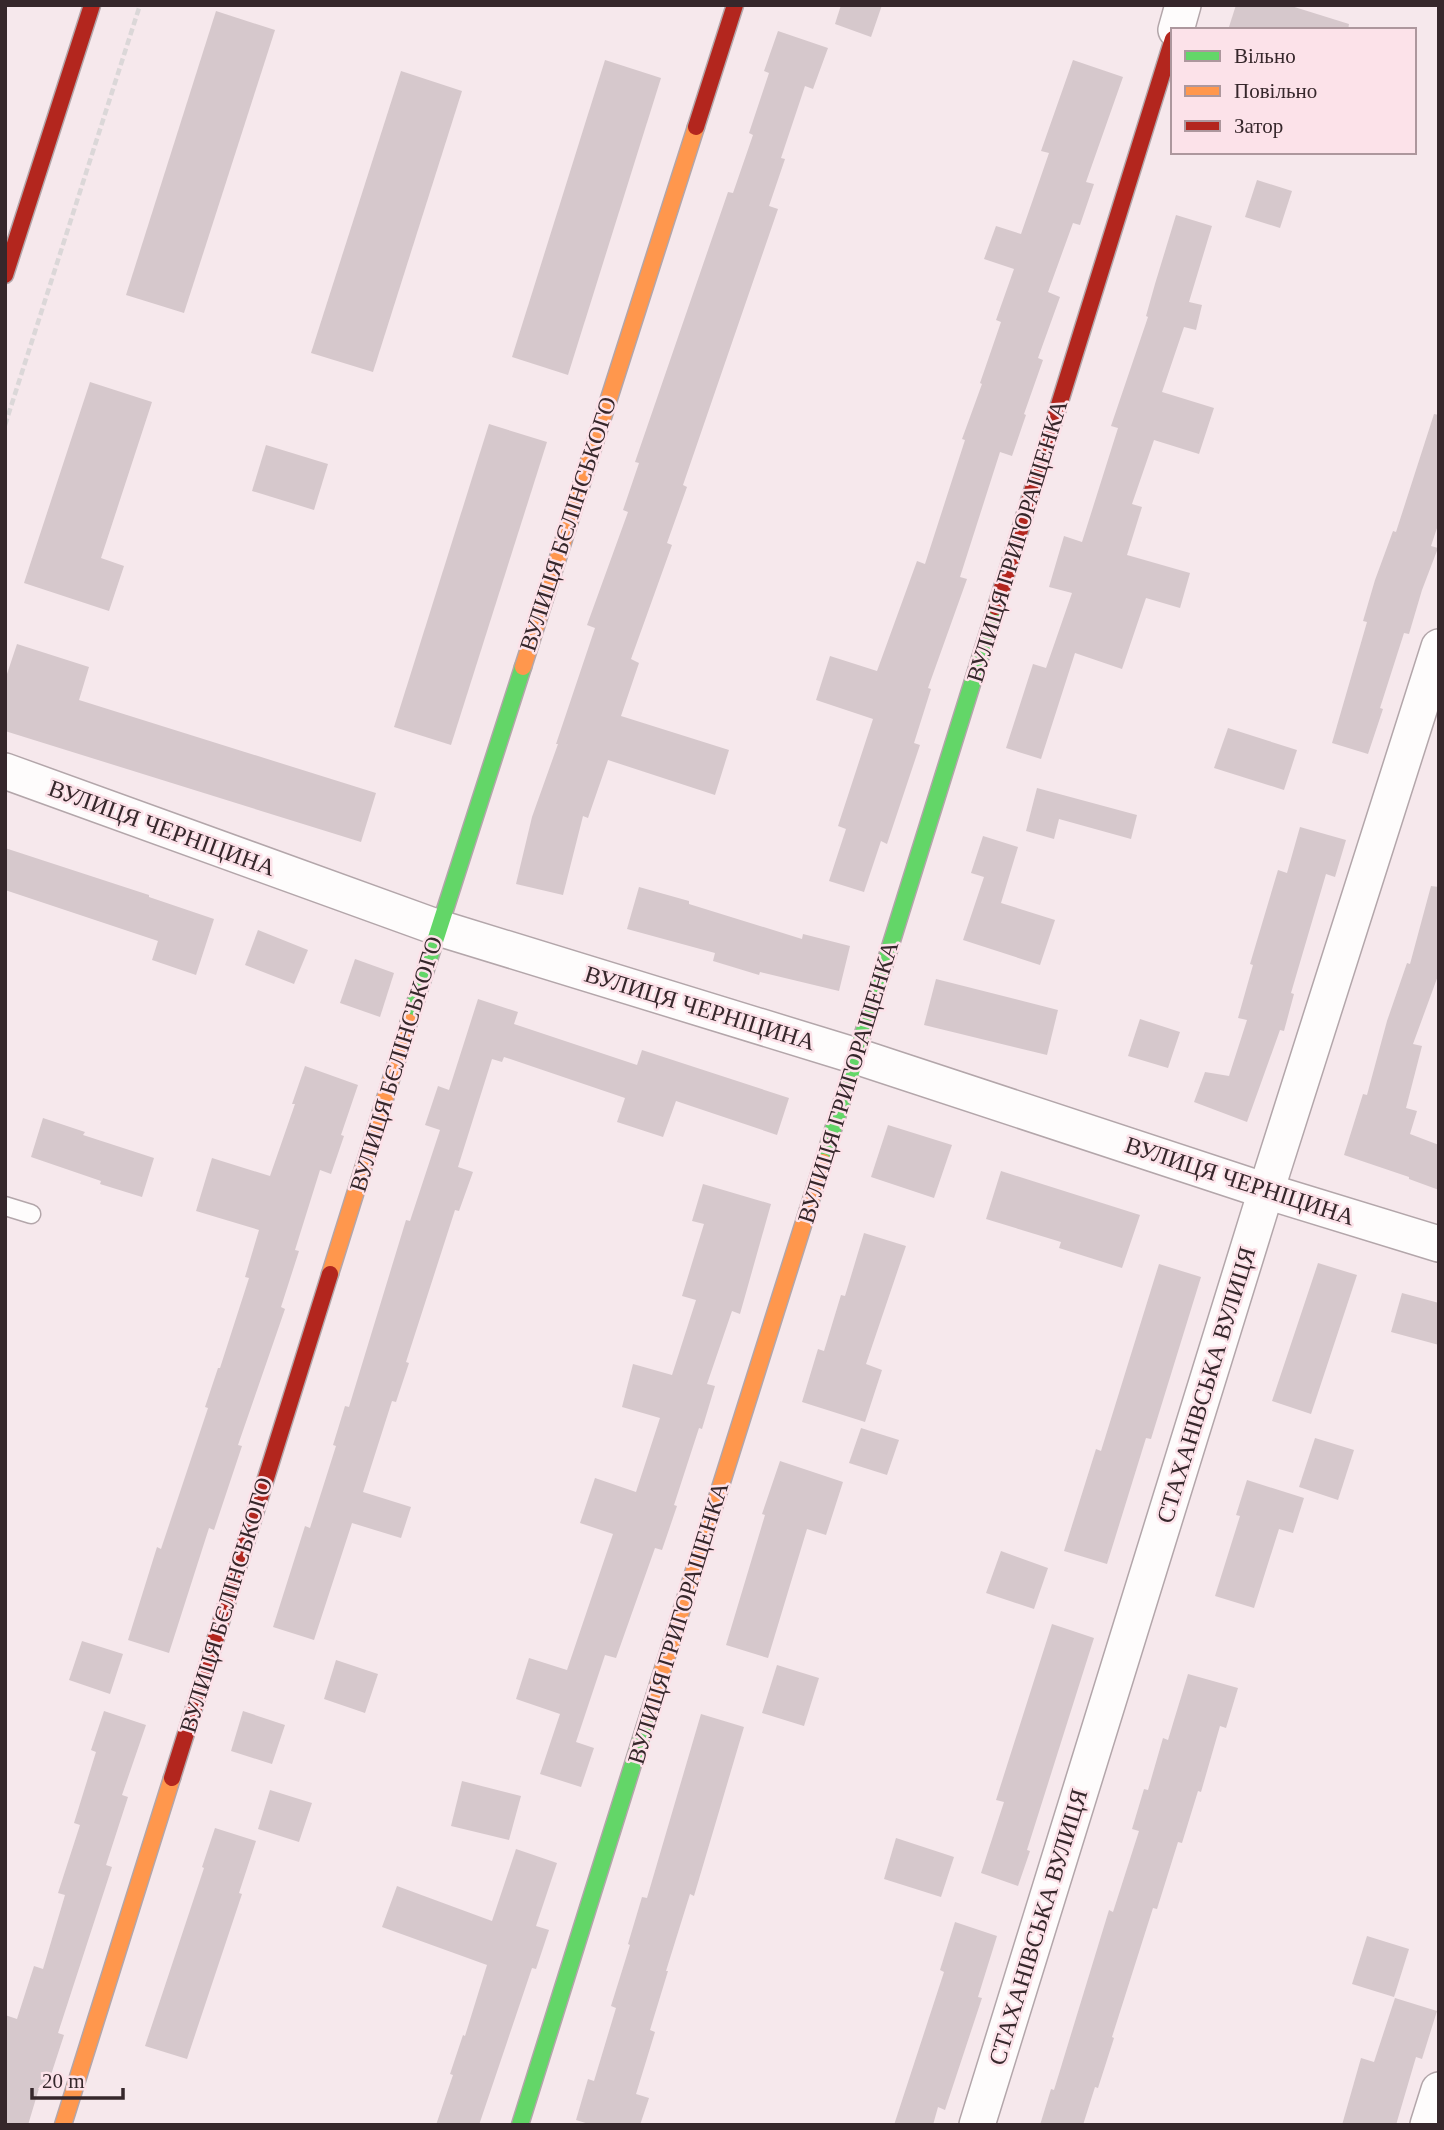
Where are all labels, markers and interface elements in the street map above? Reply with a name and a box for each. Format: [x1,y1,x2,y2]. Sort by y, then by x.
legend [1171,28,1416,154]
text: Вільно [1234,44,1296,68]
text: Повільно [1234,79,1317,103]
text: Затор [1234,114,1283,138]
street label: ВУЛИЦЯ БЄЛІНСЬКОГО [515,394,621,654]
street label: ВУЛИЦЯ ГРИГОРАЩЕНКА [962,396,1073,685]
street label: ВУЛИЦЯ ЧЕРНІЦИНА [45,775,280,881]
street label: ВУЛИЦЯ БЄЛІНСЬКОГО [345,933,447,1195]
street label: ВУЛИЦЯ ГРИГОРАЩЕНКА [793,937,904,1226]
street label: ВУЛИЦЯ ЧЕРНІЦИНА [582,961,819,1056]
street label: ВУЛИЦЯ ЧЕРНІЦИНА [1122,1132,1359,1231]
street label: СТАХАНІВСЬКА ВУЛИЦЯ [1152,1244,1260,1526]
street label: ВУЛИЦЯ БЄЛІНСЬКОГО [175,1474,277,1736]
street label: ВУЛИЦЯ ГРИГОРАЩЕНКА [623,1478,734,1767]
street label: СТАХАНІВСЬКА ВУЛИЦЯ [984,1786,1092,2068]
scale bar [32,2056,122,2100]
text: 20 m [42,2069,85,2093]

